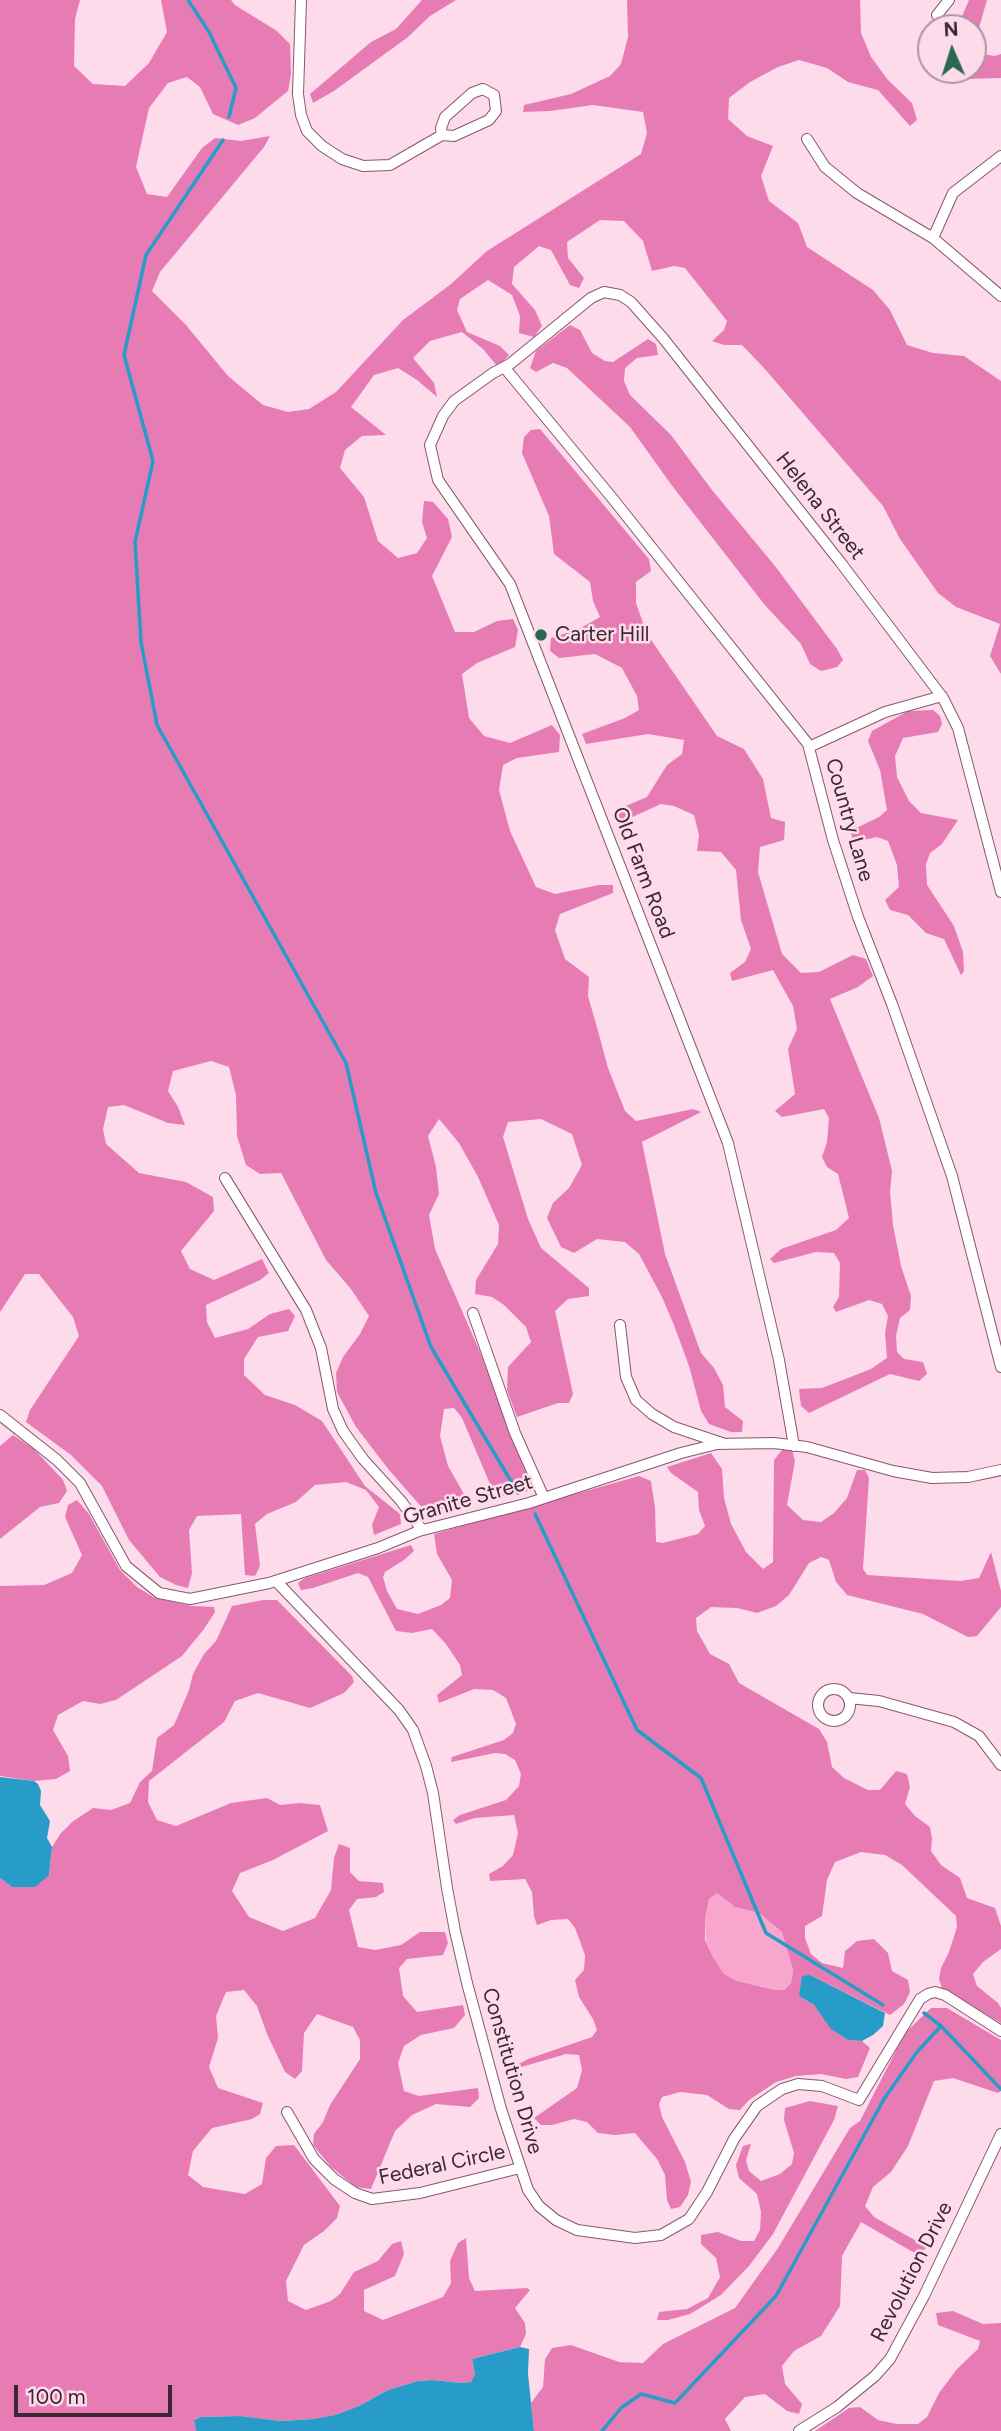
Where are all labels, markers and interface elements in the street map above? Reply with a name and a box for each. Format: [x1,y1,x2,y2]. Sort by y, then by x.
north arrow [917,14,987,84]
text: N [943,18,959,41]
street label: Helena Street [770,447,870,565]
place label: Carter Hill [555,622,649,648]
marker: Carter Hill [533,627,549,643]
street label: Country Lane [819,756,879,884]
street label: Old Farm Road [606,804,680,942]
street label: Granite Street [400,1469,536,1531]
street label: Constitution Drive [476,1985,548,2157]
street label: Federal Circle [376,2139,508,2191]
street label: Revolution Drive [866,2198,958,2346]
scale bar [18,2372,175,2416]
text: 100 m [27,2384,86,2409]

